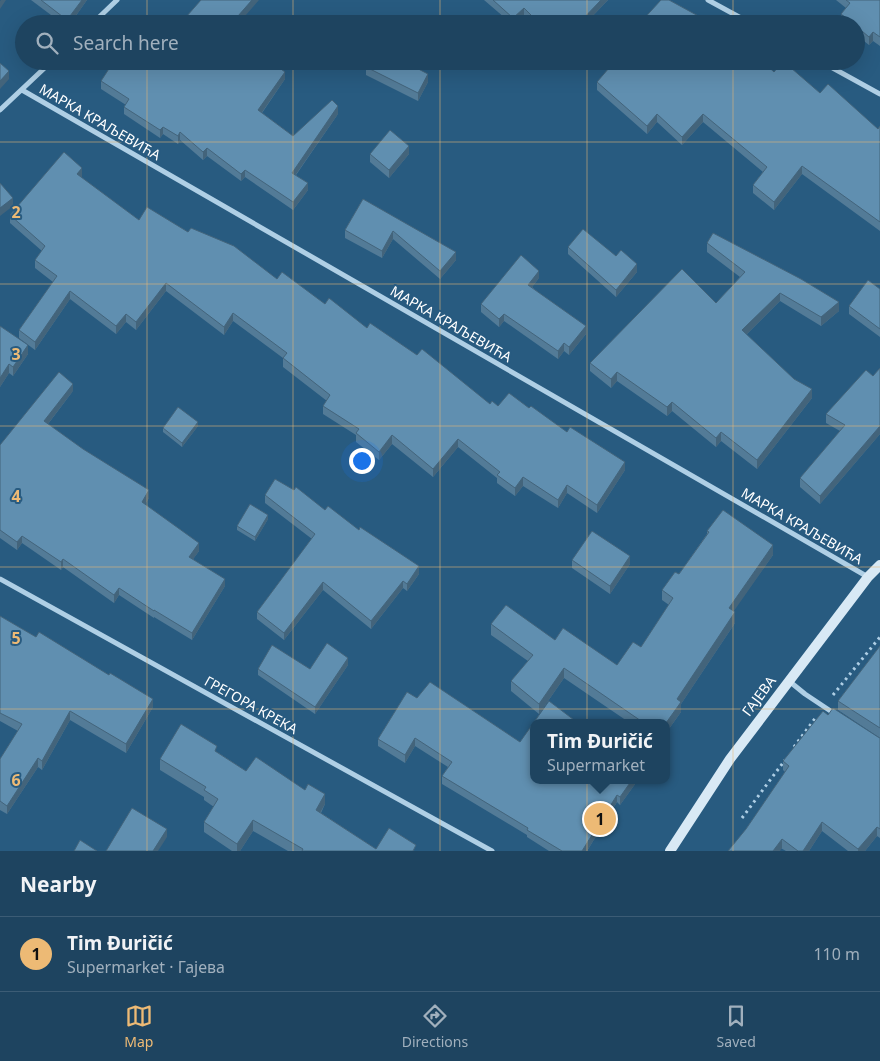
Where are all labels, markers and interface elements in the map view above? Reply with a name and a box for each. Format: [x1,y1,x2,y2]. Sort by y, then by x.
search box [15,15,865,70]
icon: search [33,29,61,57]
text: Search here [73,30,179,56]
street label: МАРКА КРАЉЕВИЋА [36,79,165,164]
text: 2 [11,201,21,223]
street label: МАРКА КРАЉЕВИЋА [387,281,516,366]
text: 3 [11,343,21,365]
your location [349,448,375,474]
street label: МАРКА КРАЉЕВИЋА [738,483,867,568]
text: 4 [11,485,21,507]
text: 5 [11,627,21,649]
street label: ГРЕГОРА КРЕКА [201,671,301,738]
street label: ГАЈЕВА [737,672,780,720]
popup [530,719,670,784]
text: Tim Đuričić [547,728,653,754]
text: Supermarket [547,754,645,776]
text: 6 [11,769,21,791]
pin: 1 [584,800,616,838]
text: Nearby [20,870,96,898]
text: Tim Đuričić [67,930,173,956]
text: 1 [31,943,41,965]
text: 110 m [813,943,860,965]
text: Supermarket · Гајева [67,956,225,978]
tab: Map [124,1002,153,1051]
tab: Directions [402,1002,468,1051]
tab: Saved [717,1002,756,1051]

